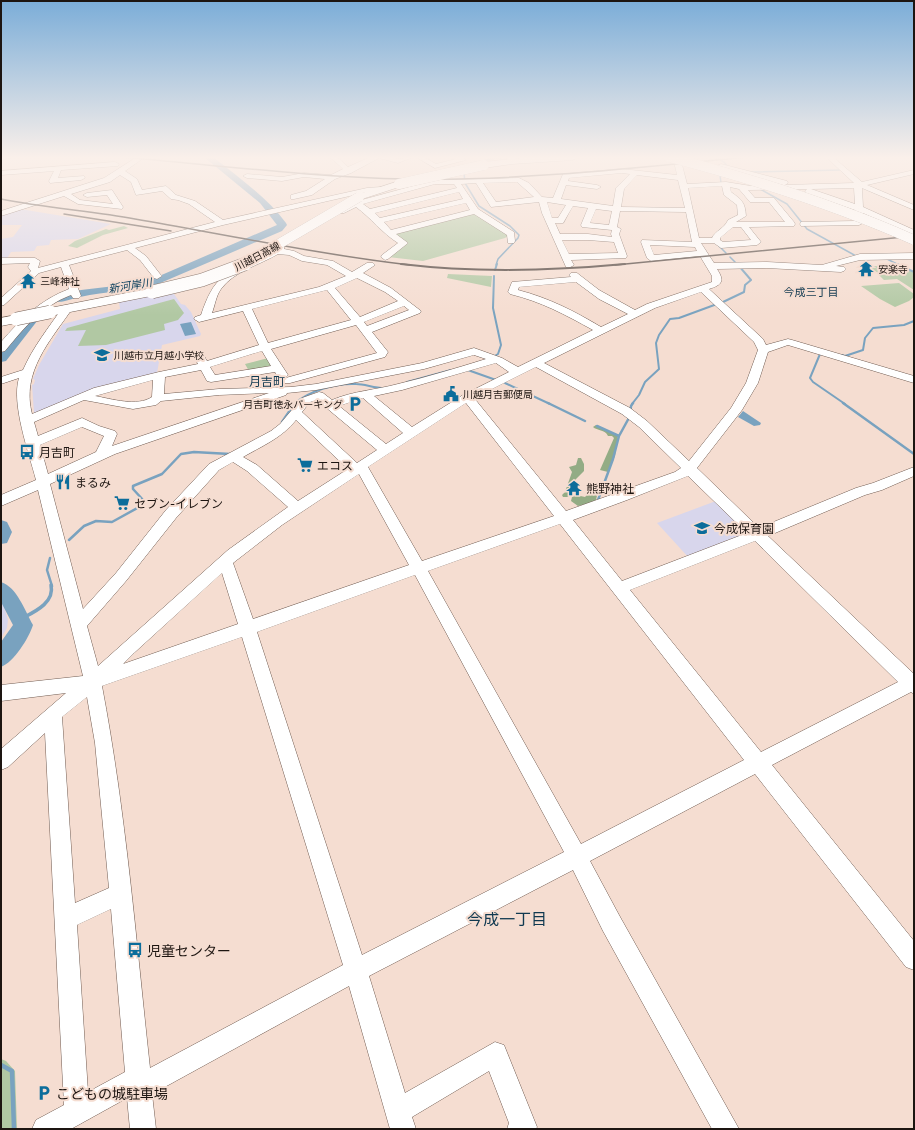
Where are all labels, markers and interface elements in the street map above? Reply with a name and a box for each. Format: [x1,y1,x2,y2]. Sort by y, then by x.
street label: 川越日高線 [232,239,282,273]
temple icon: 安楽寺 [857,260,875,278]
place label: 安楽寺 [878,263,908,275]
temple icon: 三峰神社 [19,272,37,290]
place label: 三峰神社 [40,275,80,287]
water label: 新河岸川 [107,275,154,295]
district label: 今成三丁目 [784,285,839,298]
school or university icon: 川越市立月越小学校 [93,346,111,364]
place label: 川越市立月越小学校 [114,349,204,361]
district label: 月吉町 [249,374,285,388]
public building icon: 川越月吉郵便局 [442,385,460,403]
place label: 川越月吉郵便局 [463,388,533,400]
parking icon: 月吉町徳永パーキング [346,395,364,413]
place label: 月吉町徳永パーキング [243,398,343,410]
bus stop icon: 月吉町 [18,443,36,461]
place label: 月吉町 [39,445,75,459]
supermarket icon: エコス [296,456,314,474]
place label: エコス [317,458,353,472]
restaurant icon: まるみ [54,473,72,491]
place label: まるみ [75,475,111,489]
temple icon: 熊野神社 [565,479,583,497]
place label: 熊野神社 [586,481,634,495]
supermarket icon: セブン-イレブン [113,494,131,512]
place label: セブン-イレブン [134,496,223,510]
school or university icon: 今成保育園 [693,519,711,537]
place label: 今成保育園 [714,521,774,535]
district label: 今成一丁目 [467,909,547,928]
bus stop icon: 児童センター [126,941,144,959]
place label: 児童センター [147,942,231,959]
parking icon: こどもの城駐車場 [35,1084,53,1102]
place label: こどもの城駐車場 [56,1085,168,1102]

